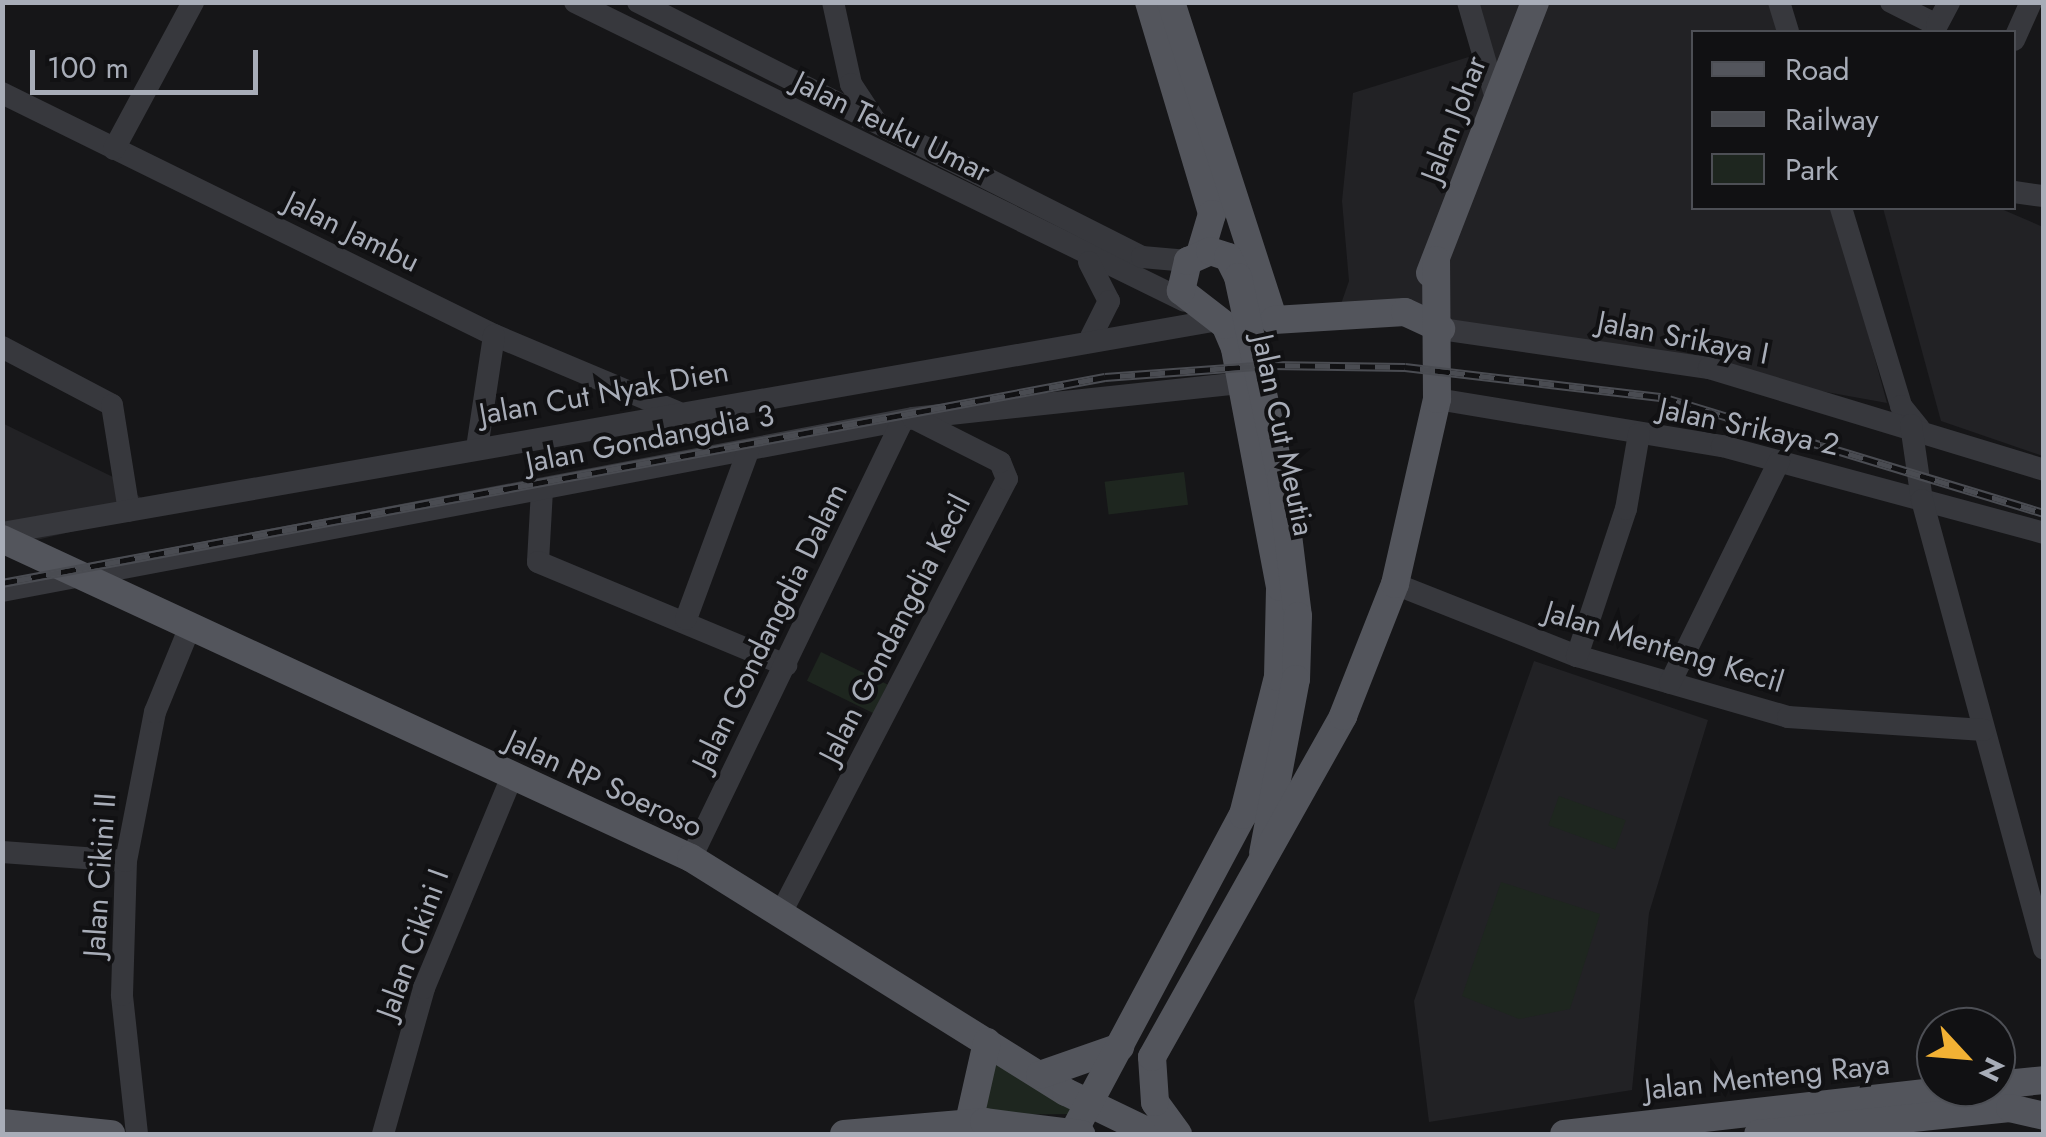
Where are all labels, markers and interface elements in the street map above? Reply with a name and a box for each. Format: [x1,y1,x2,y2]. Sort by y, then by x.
scale bar [35,30,262,92]
legend [1691,30,2016,210]
text: 100 m [47,46,129,89]
text: Road [1785,48,1850,91]
street label: Jalan Johar [1414,51,1494,187]
street label: Jalan Teuku Umar [788,64,996,190]
text: Railway [1785,98,1879,141]
text: Park [1785,148,1838,191]
street label: Jalan Jambu [279,184,425,280]
street label: Jalan Srikaya I [1594,304,1772,372]
street label: Jalan Cut Meutia [1244,331,1322,539]
street label: Jalan Cut Nyak Dien [476,353,732,433]
street label: Jalan Srikaya 2 [1656,390,1842,464]
street label: Jalan Gondangdia 3 [523,397,777,481]
street label: Jalan Gondangdia Dalam [685,477,855,777]
street label: Jalan Gondangdia Kecil [812,489,978,769]
street label: Jalan Menteng Kecil [1540,593,1788,701]
street label: Jalan RP Soeroso [500,723,708,845]
street label: Jalan Cikini II [76,792,124,958]
street label: Jalan Cikini I [369,864,457,1024]
north arrow [1916,1007,2016,1107]
street label: Jalan Menteng Raya [1643,1046,1891,1108]
text: N [1968,1051,2015,1088]

